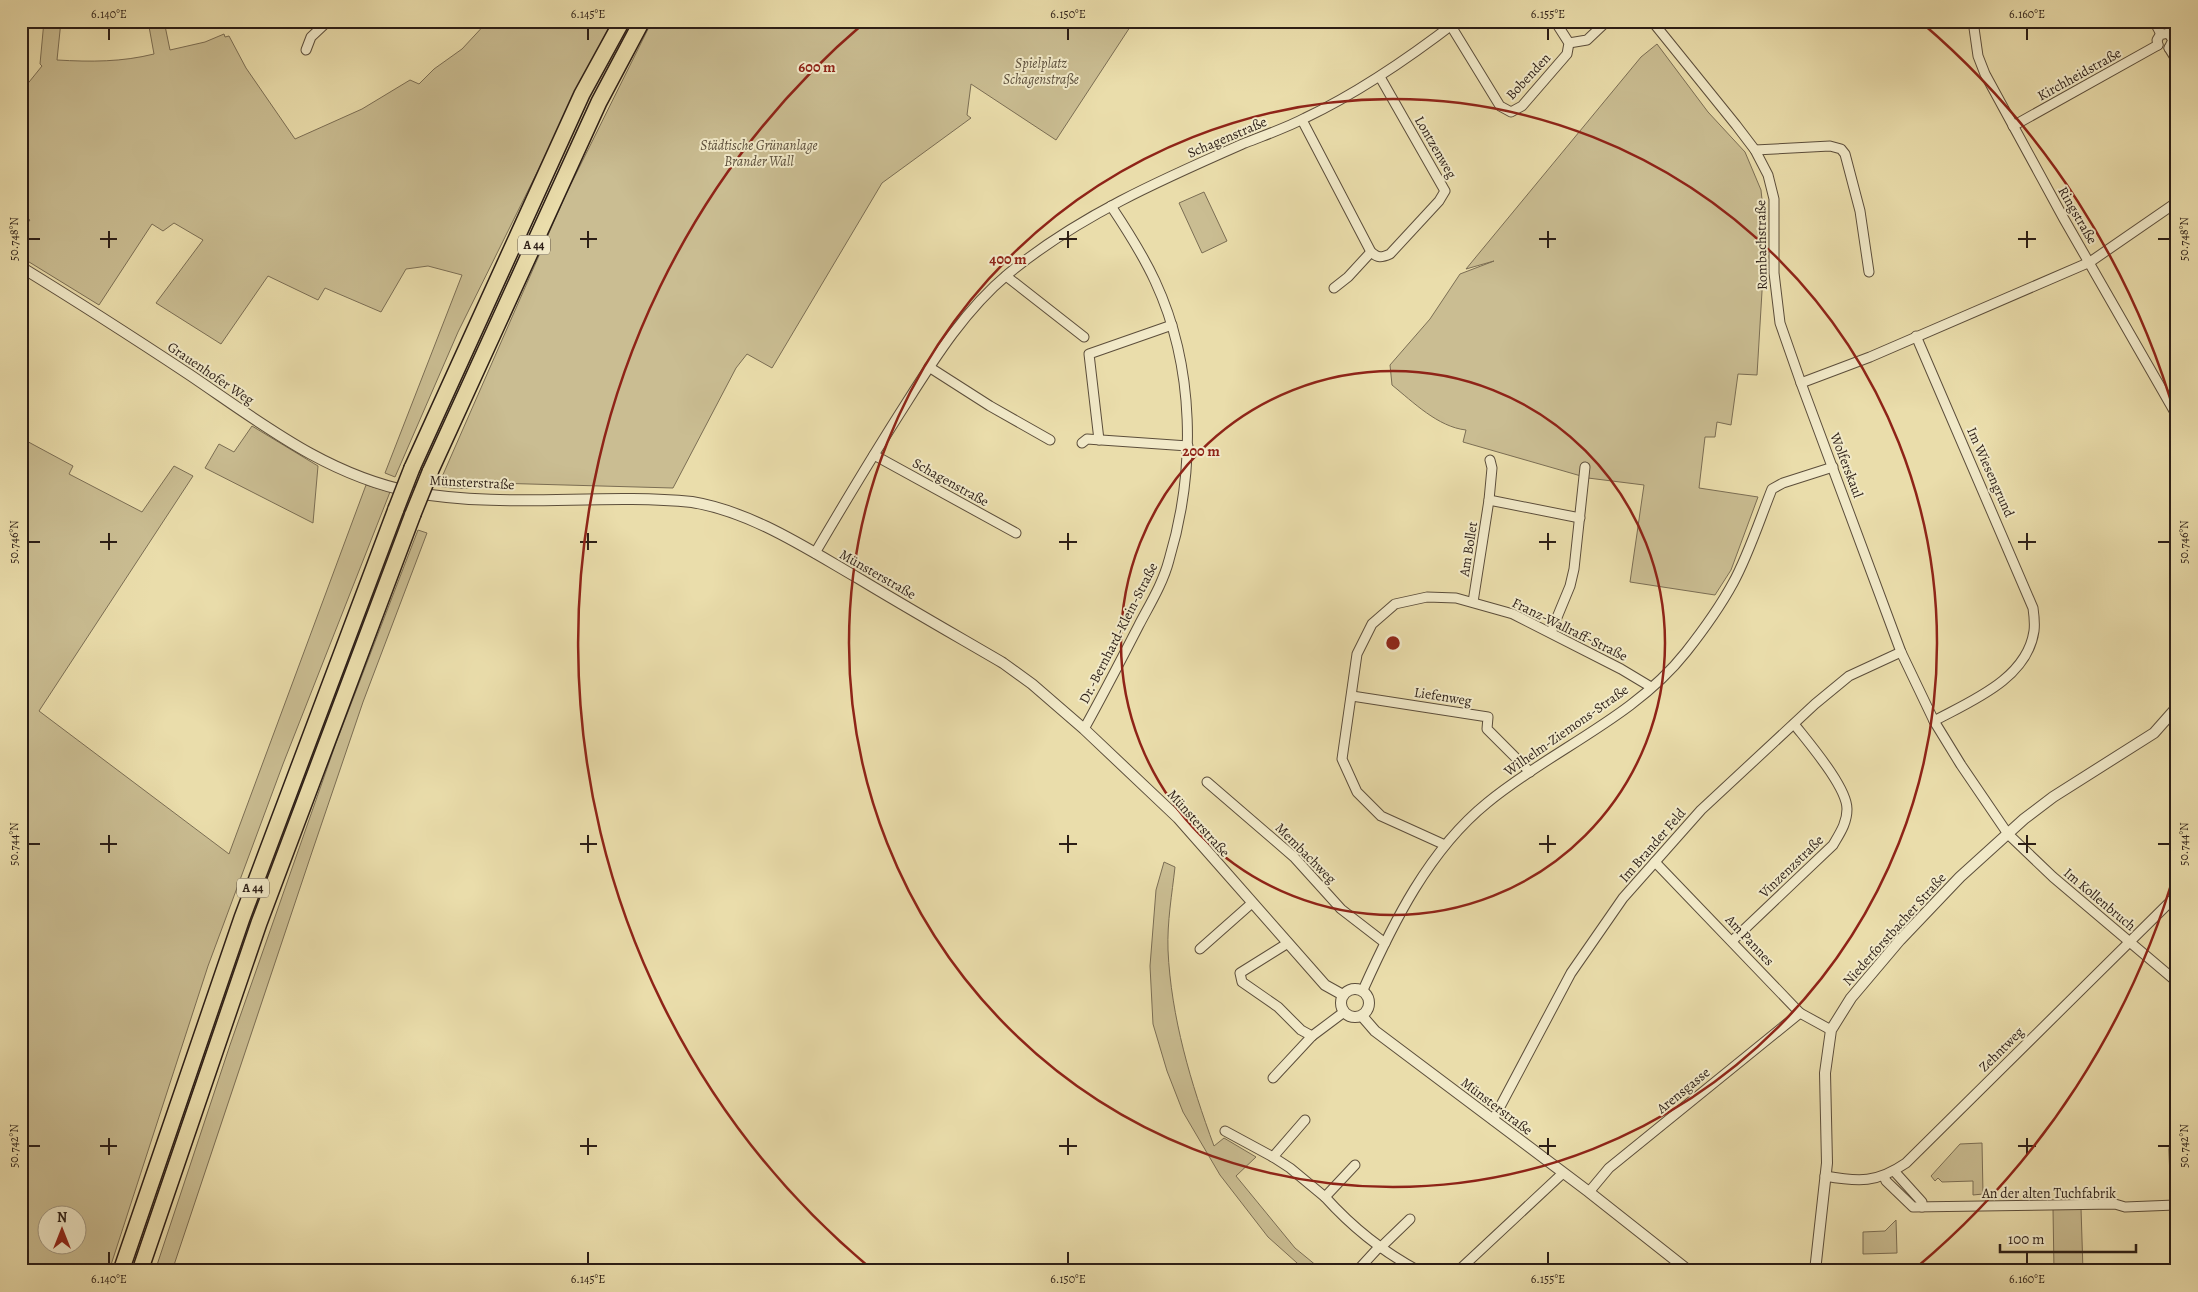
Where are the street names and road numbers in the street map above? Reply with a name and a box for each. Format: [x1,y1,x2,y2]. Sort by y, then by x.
street label: Kirchheidstraße [2034,44,2125,105]
street label: Bobenden [1502,49,1555,104]
street label: Schagenstraße [1185,112,1270,163]
street label: Lontzenweg [1410,113,1461,182]
street label: Ringstraße [2053,183,2102,248]
street label: Rombachstraße [1751,200,1772,290]
road number: A 44 [518,236,550,254]
street label: Grauenhofer Weg [164,337,258,409]
street label: Im Wiesengrund [1962,424,2019,521]
street label: Wolferskaul [1825,429,1868,501]
street label: Schagenstraße [909,454,992,511]
street label: Münsterstraße [429,471,515,494]
street label: Am Bollet [1455,520,1482,579]
street label: Münsterstraße [836,545,919,604]
street label: Dr.-Bernhard-Klein-Straße [1075,559,1162,707]
street label: Franz-Wallraff-Straße [1509,593,1631,666]
street label: Wilhelm-Ziemons-Straße [1500,680,1632,781]
street label: Liefenweg [1413,683,1473,710]
street label: Münsterstraße [1163,785,1234,861]
street label: Im Brander Feld [1615,804,1690,887]
street label: Membachweg [1271,819,1340,888]
street label: Vinzenzstraße [1754,831,1828,903]
street label: Im Kollenbruch [2060,864,2140,936]
street label: Niederforstbacher Straße [1838,869,1950,990]
road number: A 44 [237,878,269,898]
street label: Am Pannes [1720,910,1778,970]
street label: Zehntweg [1975,1023,2028,1076]
street label: Arensgasse [1652,1063,1714,1118]
street label: Münsterstraße [1457,1073,1536,1140]
street label: An der alten Tuchfabrik [1981,1184,2116,1203]

